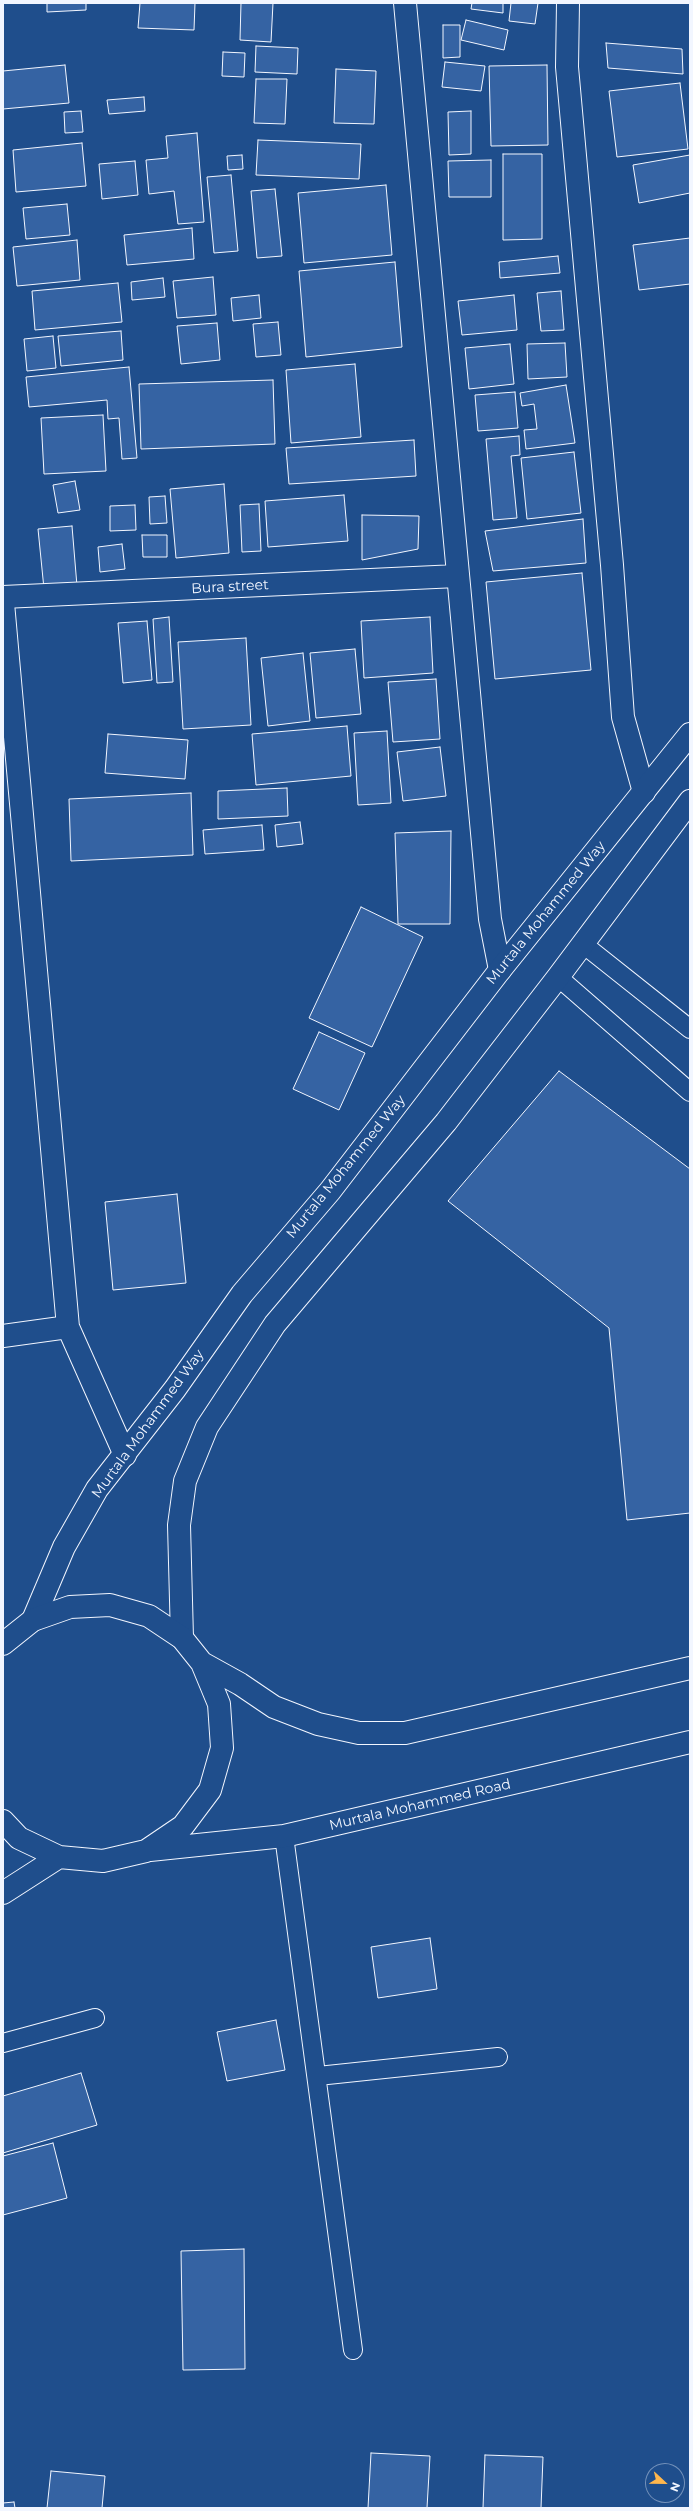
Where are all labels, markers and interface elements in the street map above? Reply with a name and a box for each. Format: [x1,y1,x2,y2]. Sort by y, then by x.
street label: Bura street [191,577,269,597]
street label: Murtala Mohammed Way [483,838,609,988]
street label: Murtala Mohammed Way [283,1092,409,1242]
street label: Murtala Mohammed Way [88,1346,208,1502]
street label: Murtala Mohammed Road [328,1776,512,1834]
north arrow [645,2463,685,2503]
text: N [667,2480,683,2494]

